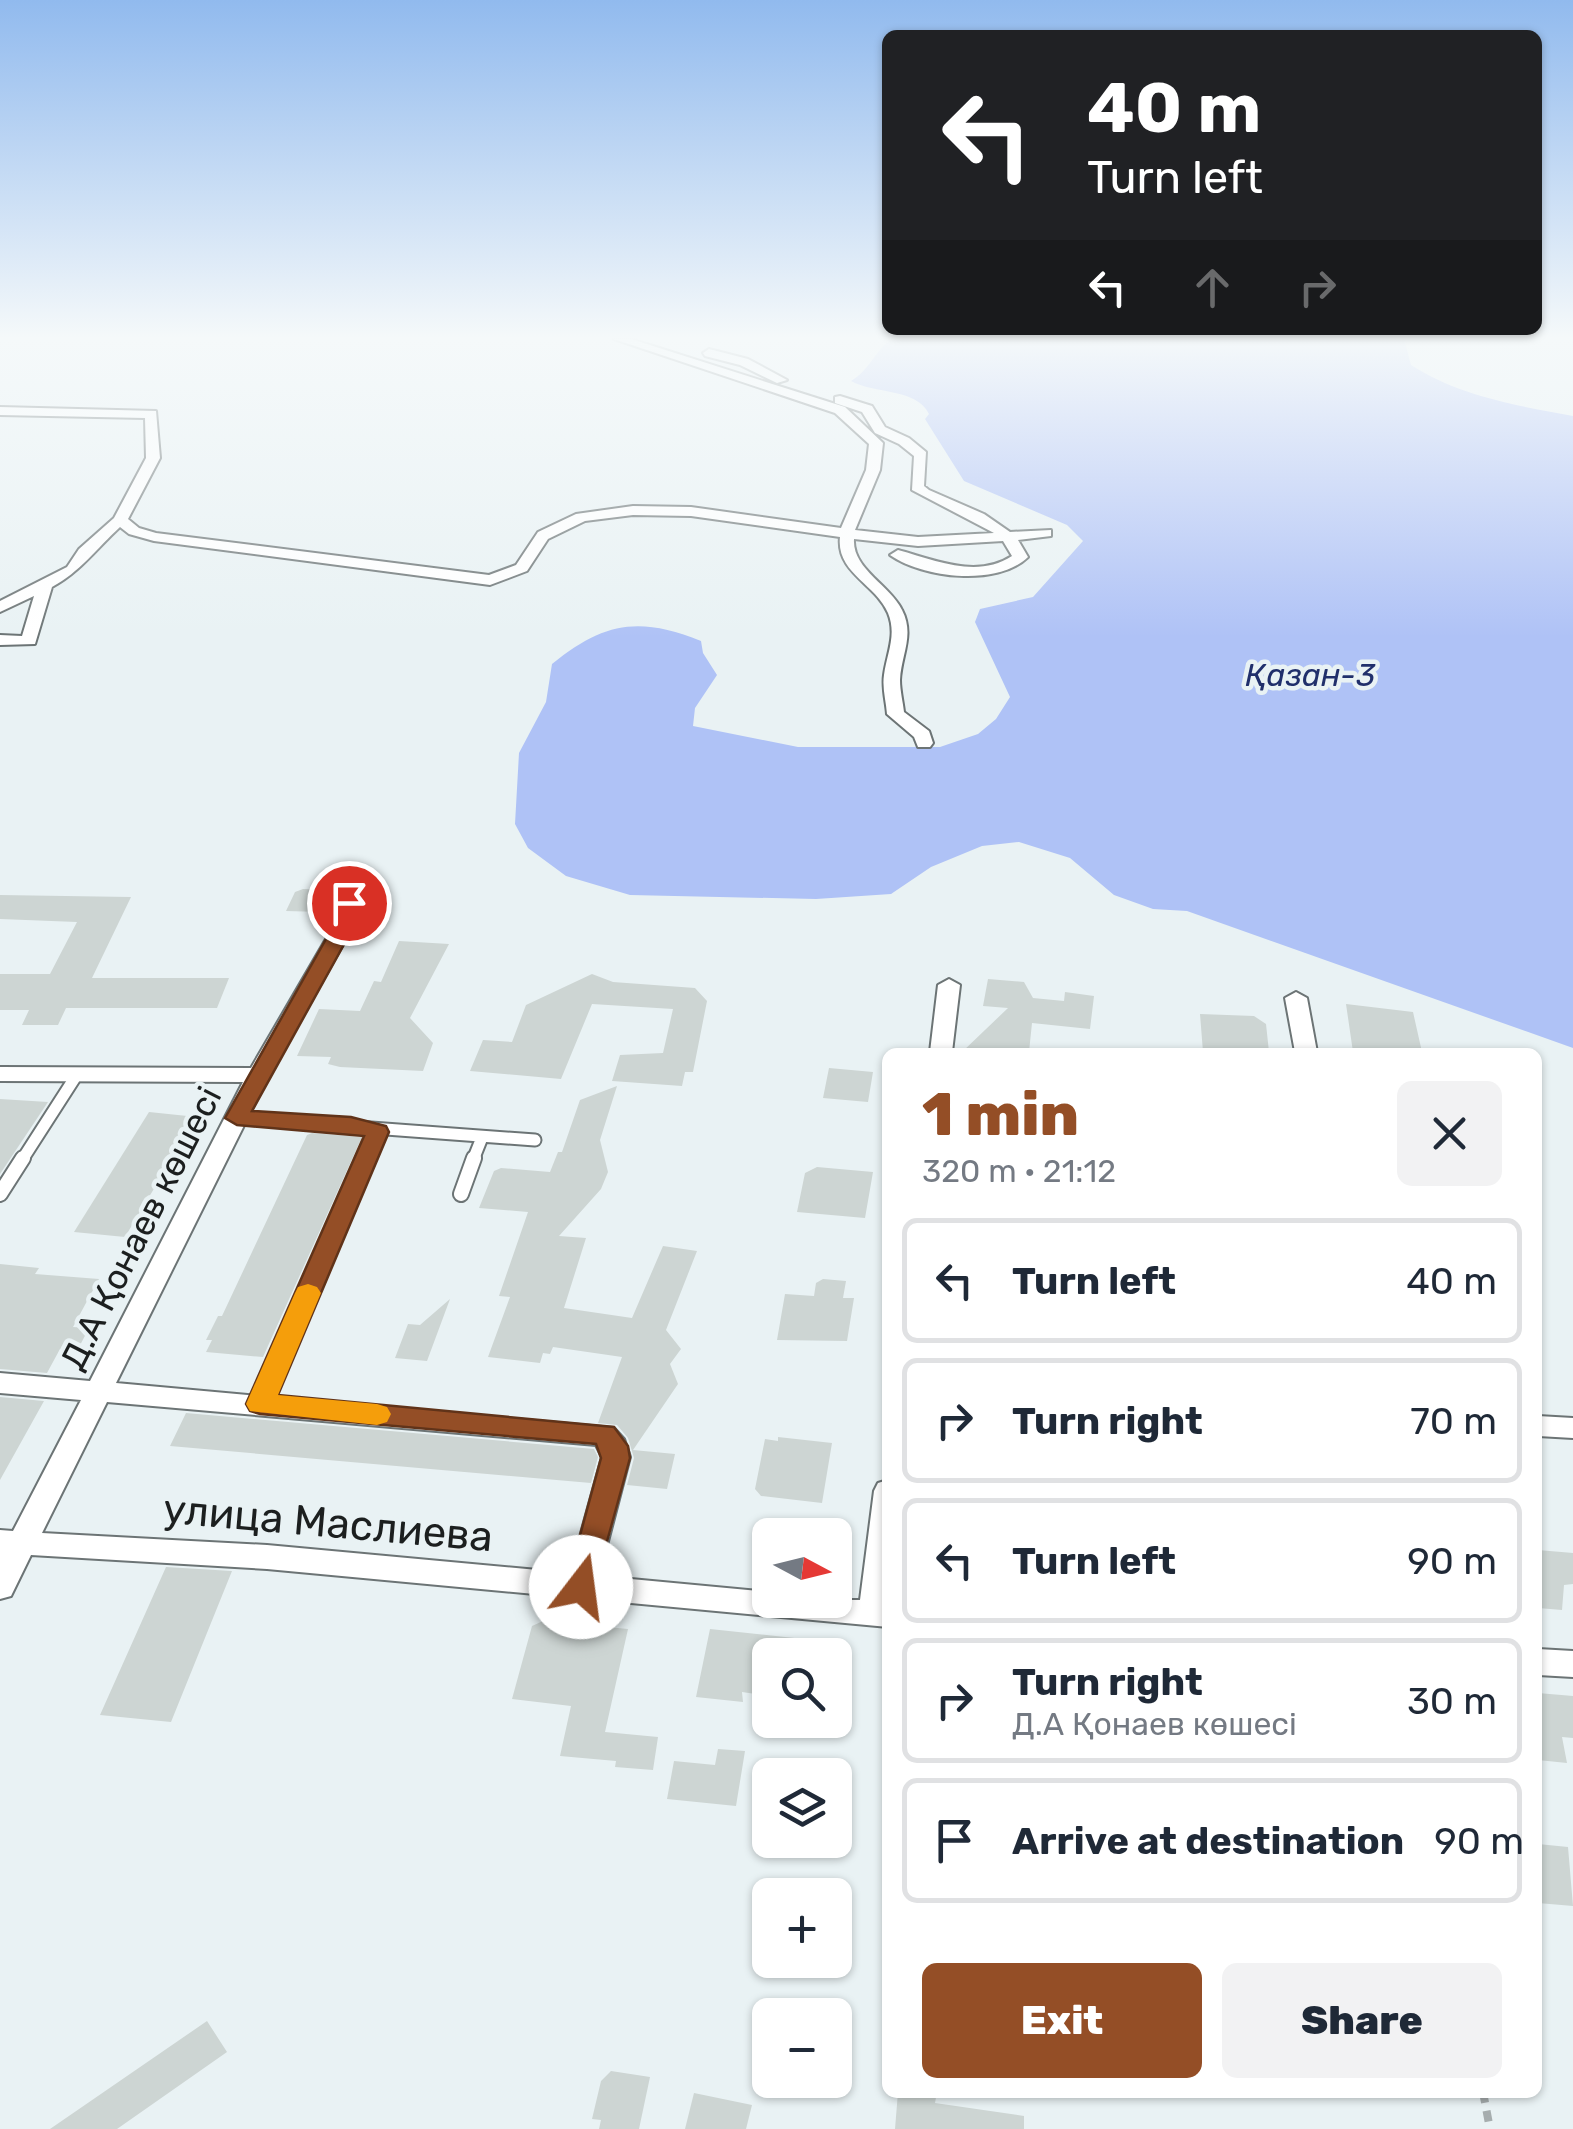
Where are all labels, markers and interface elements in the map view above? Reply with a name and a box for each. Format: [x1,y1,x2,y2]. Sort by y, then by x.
text: 40 m [1087,67,1261,150]
icon: left [922,70,1052,200]
text: Turn left [1087,151,1263,204]
icon: left [1080,260,1135,315]
icon: ahead [1185,260,1240,315]
icon: right [1290,260,1345,315]
water label: Қазан-3 [1245,656,1376,694]
pin [307,861,392,946]
icon: arrive [322,876,377,931]
text: 1 min [922,1079,1079,1150]
street label: Д.А Қонаев көшесі [52,1080,230,1376]
button: close [1397,1081,1502,1186]
text: 320 m · 21:12 [922,1152,1116,1190]
icon: left [927,1253,982,1308]
text: Turn left [1012,1258,1176,1304]
text: 40 m [1406,1258,1497,1304]
icon: right [927,1393,982,1448]
text: Turn right [1012,1398,1203,1444]
text: 70 m [1410,1398,1497,1444]
street label: улица Маслиева [161,1484,495,1562]
north arrow [752,1518,852,1618]
map controls [752,1518,852,2098]
icon: left [927,1533,982,1588]
position arrow [529,1535,633,1639]
text: Turn left [1012,1538,1176,1584]
text: 90 m [1407,1538,1497,1584]
button: search [752,1638,852,1738]
text: Turn right [1012,1659,1203,1705]
icon: right [927,1673,982,1728]
text: 30 m [1407,1678,1497,1724]
text: Д.А Қонаев көшесі [1012,1705,1297,1743]
button: layers [752,1758,852,1858]
icon: arrive [927,1813,982,1868]
text: Arrive at destination [1012,1818,1404,1864]
text: 90 m [1434,1818,1524,1864]
button: + [752,1878,852,1978]
button: Exit [922,1963,1202,2078]
button: Share [1222,1963,1502,2078]
button: − [752,1998,852,2098]

